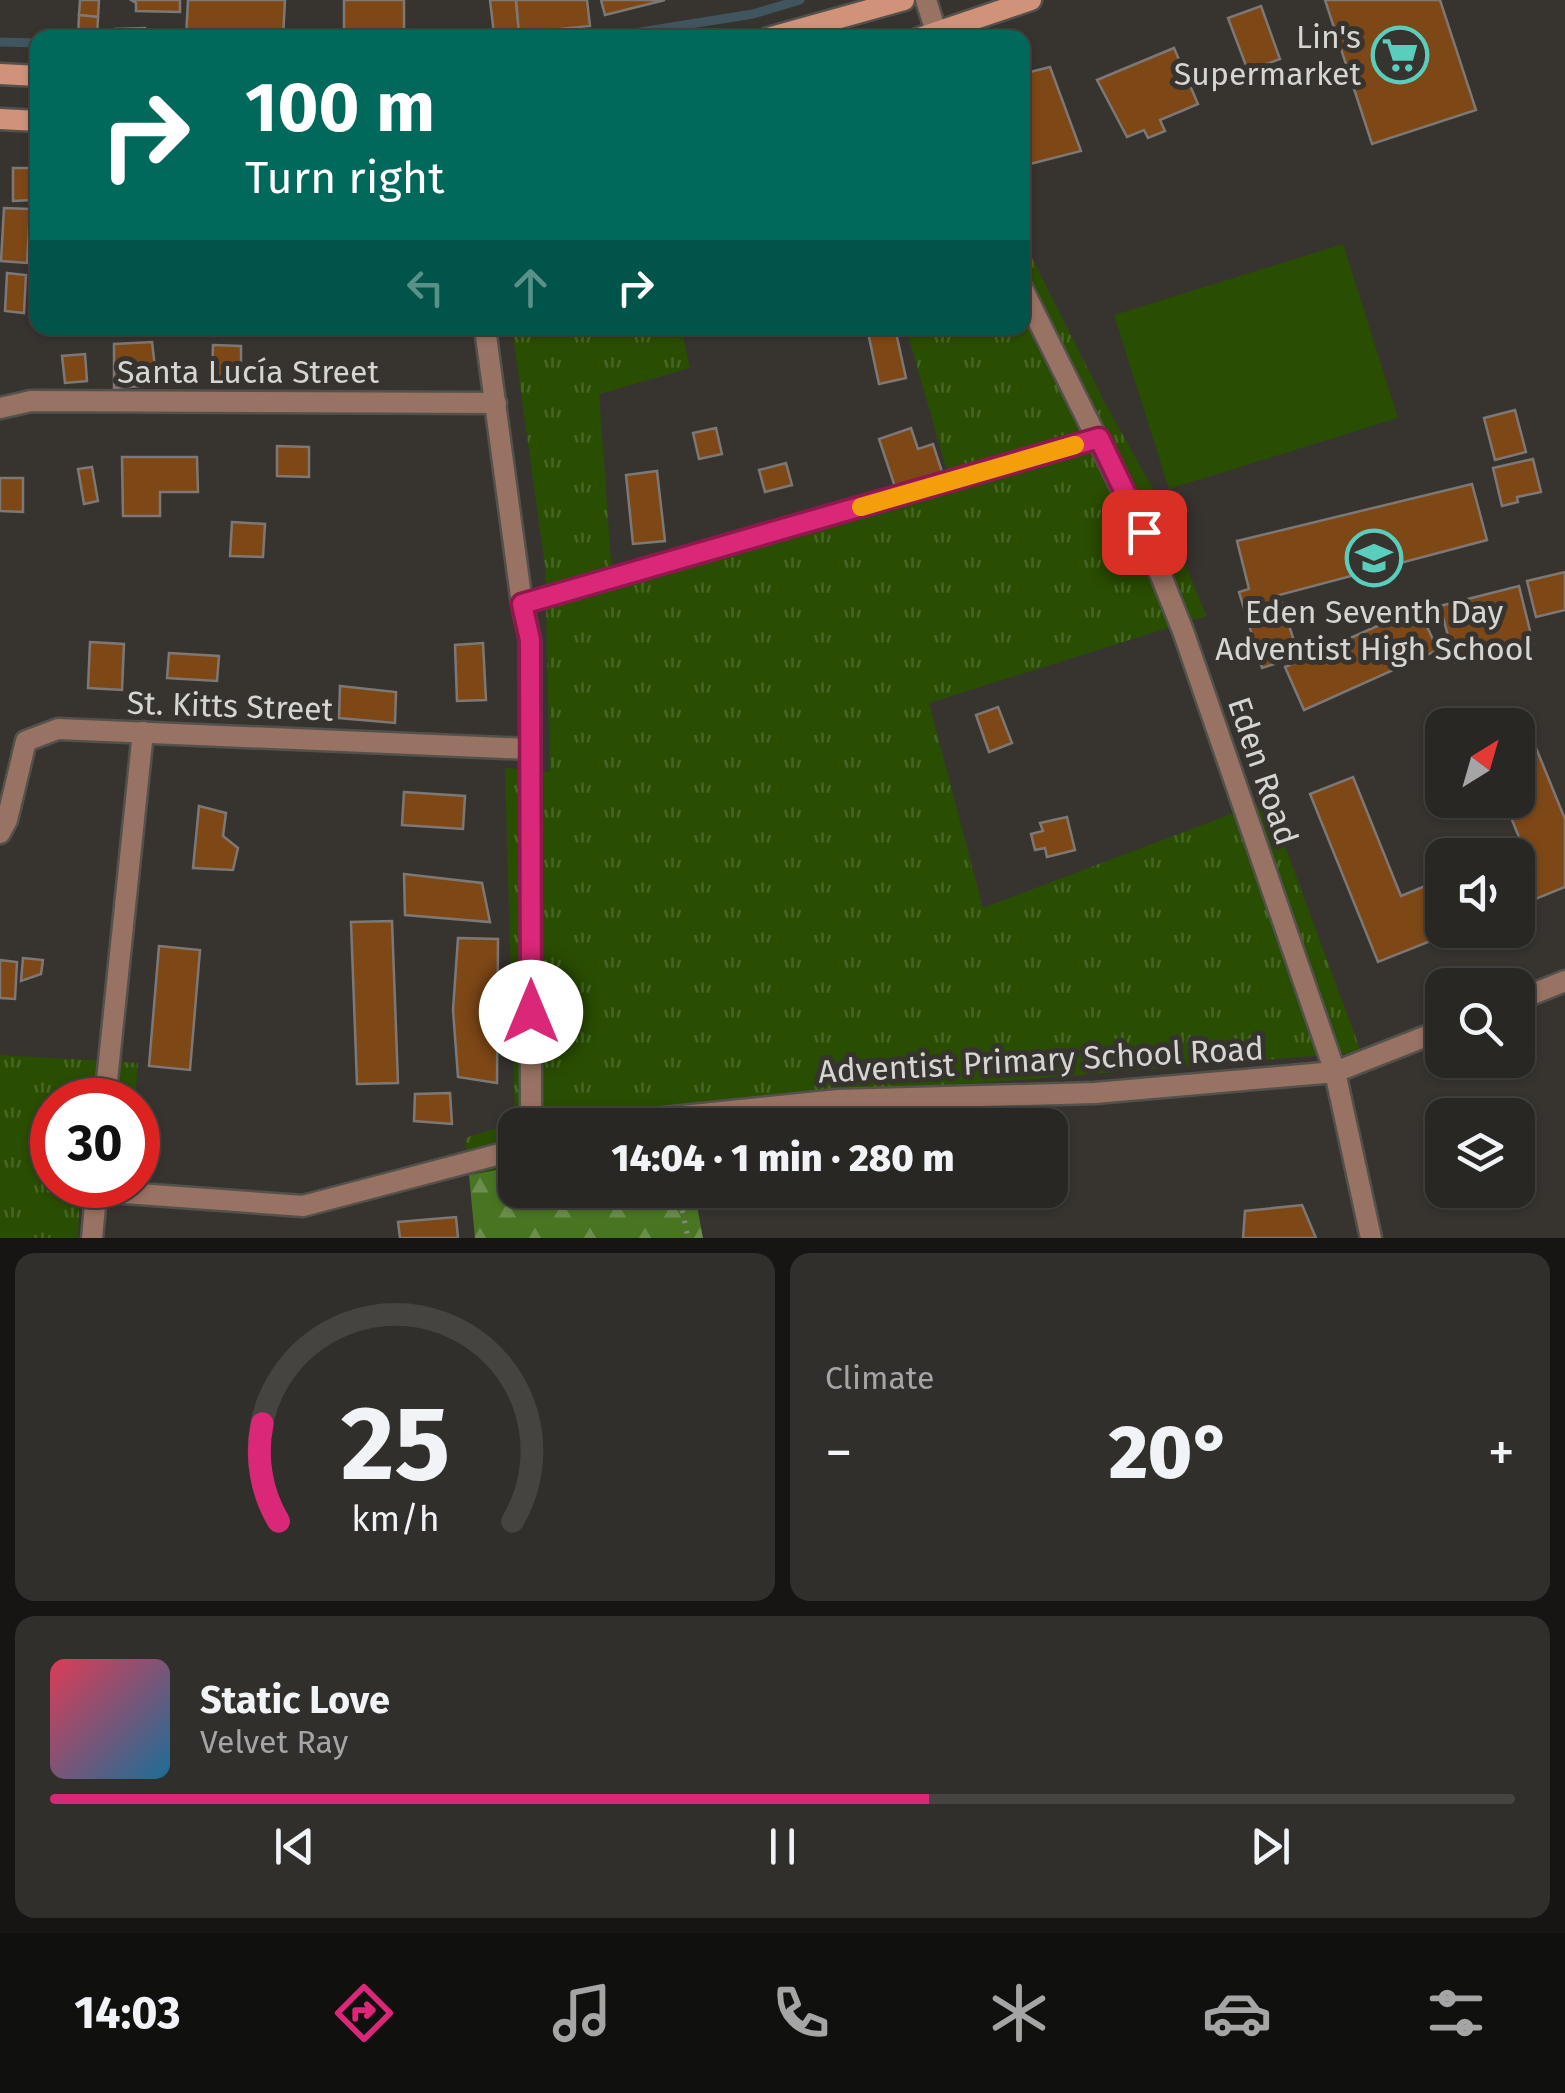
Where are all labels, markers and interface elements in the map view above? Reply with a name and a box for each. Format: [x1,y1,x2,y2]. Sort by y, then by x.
place label: Lin's Supermarket [1174,18,1361,93]
supermarket icon: Lin's Supermarket [1370,25,1430,85]
text: 100 m [245,66,435,150]
icon: right [80,70,210,200]
text: Turn right [245,151,444,205]
icon: left [398,260,453,315]
icon: ahead [503,260,558,315]
icon: right [608,260,663,315]
street label: Santa Lucía Street [117,353,379,391]
pin [1102,490,1187,575]
icon: arrive [1117,505,1172,560]
school or university icon: Eden Seventh Day Adventist High School [1344,528,1404,588]
place label: Eden Seventh Day Adventist High School [1215,593,1533,668]
street label: St. Kitts Street [126,683,334,729]
street label: Eden Road [1220,692,1306,850]
north arrow [1425,708,1535,818]
map controls [1425,708,1535,1208]
button: sound [1425,838,1535,948]
position arrow [479,960,583,1064]
button: search [1425,968,1535,1078]
street label: Adventist Primary School Road [817,1029,1265,1091]
speed limit sign: 30 [30,1078,160,1208]
button: layers [1425,1098,1535,1208]
text: 14:04 · 1 min · 280 m [612,1135,954,1181]
text: Climate [825,1359,934,1397]
text: 25 [340,1382,450,1507]
text: 20° [1109,1408,1231,1498]
text: − [825,1420,853,1486]
text: + [1488,1420,1515,1486]
text: km/h [351,1498,439,1540]
text: Static Love [200,1677,390,1723]
text: Velvet Ray [200,1723,348,1761]
icon: previous [267,1819,322,1874]
icon: pause [755,1819,810,1874]
icon: next [1243,1819,1298,1874]
icon: directions [329,1978,399,2048]
icon: music [547,1978,617,2048]
icon: phone [766,1978,836,2048]
icon: climate [984,1978,1054,2048]
icon: car [1202,1978,1272,2048]
icon: filters [1421,1978,1491,2048]
text: 14:03 [74,1986,181,2040]

